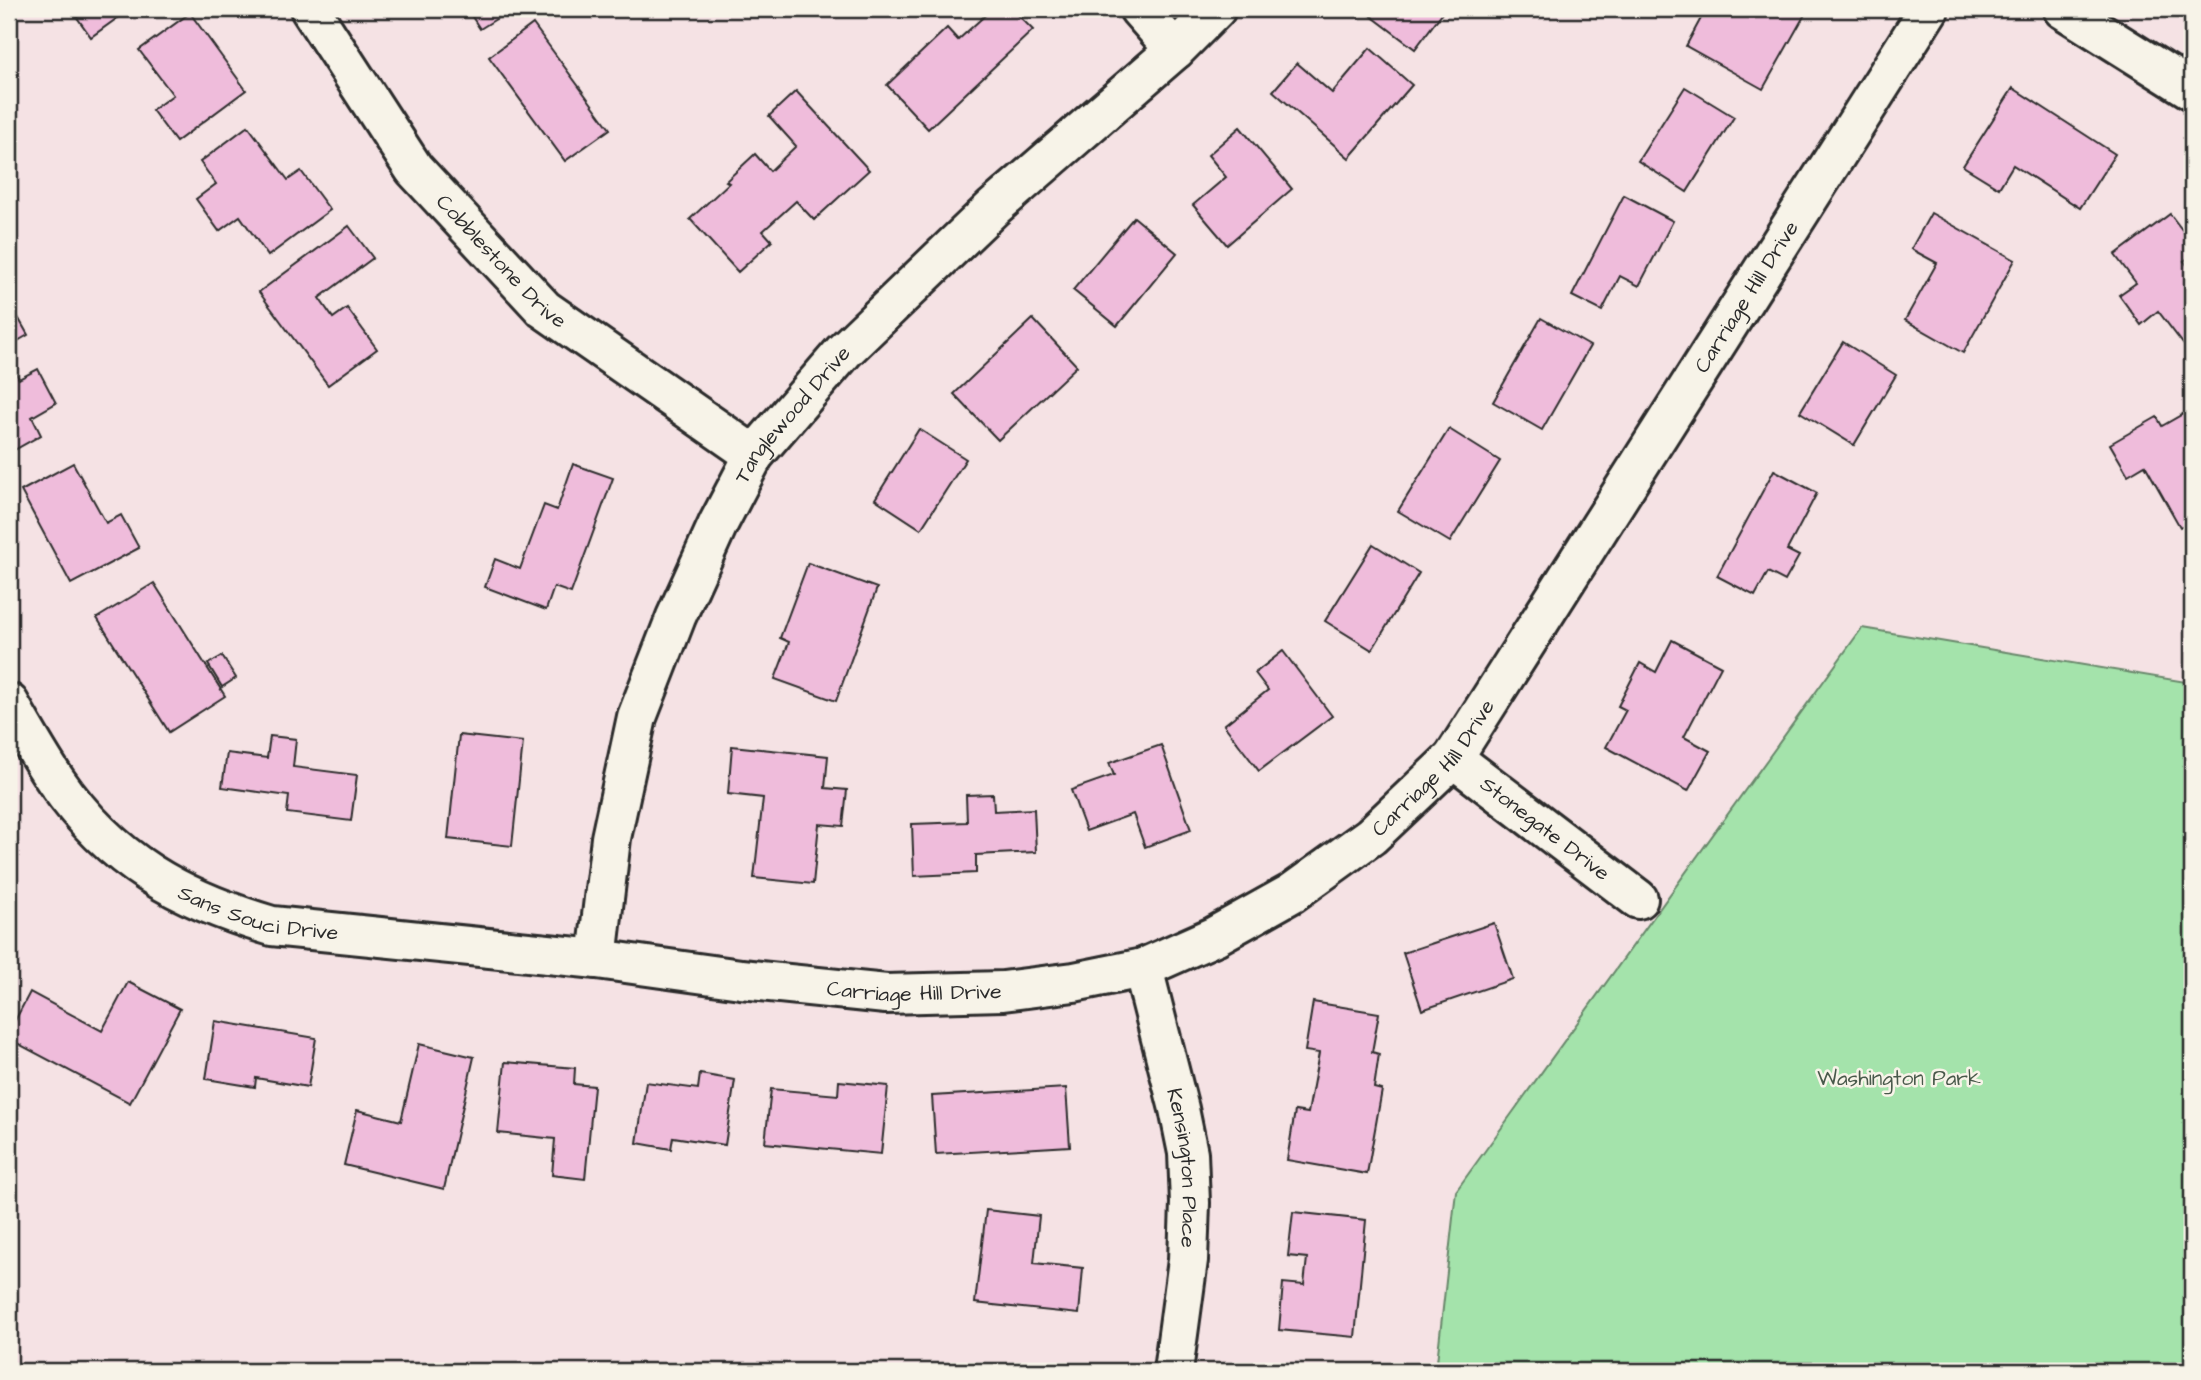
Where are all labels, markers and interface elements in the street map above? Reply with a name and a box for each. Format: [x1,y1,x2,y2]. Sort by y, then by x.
street label: Cobblestone Drive [430,188,572,335]
street label: Carriage Hill Drive [1687,215,1805,378]
street label: Tanglewood Drive [727,339,857,488]
street label: Carriage Hill Drive [1365,694,1501,843]
street label: Stonegate Drive [1474,769,1616,887]
street label: Sans Souci Drive [174,878,340,947]
street label: Carriage Hill Drive [826,973,1002,1010]
park label: Washington Park [1817,1064,1981,1095]
street label: Kensington Place [1160,1085,1205,1248]

